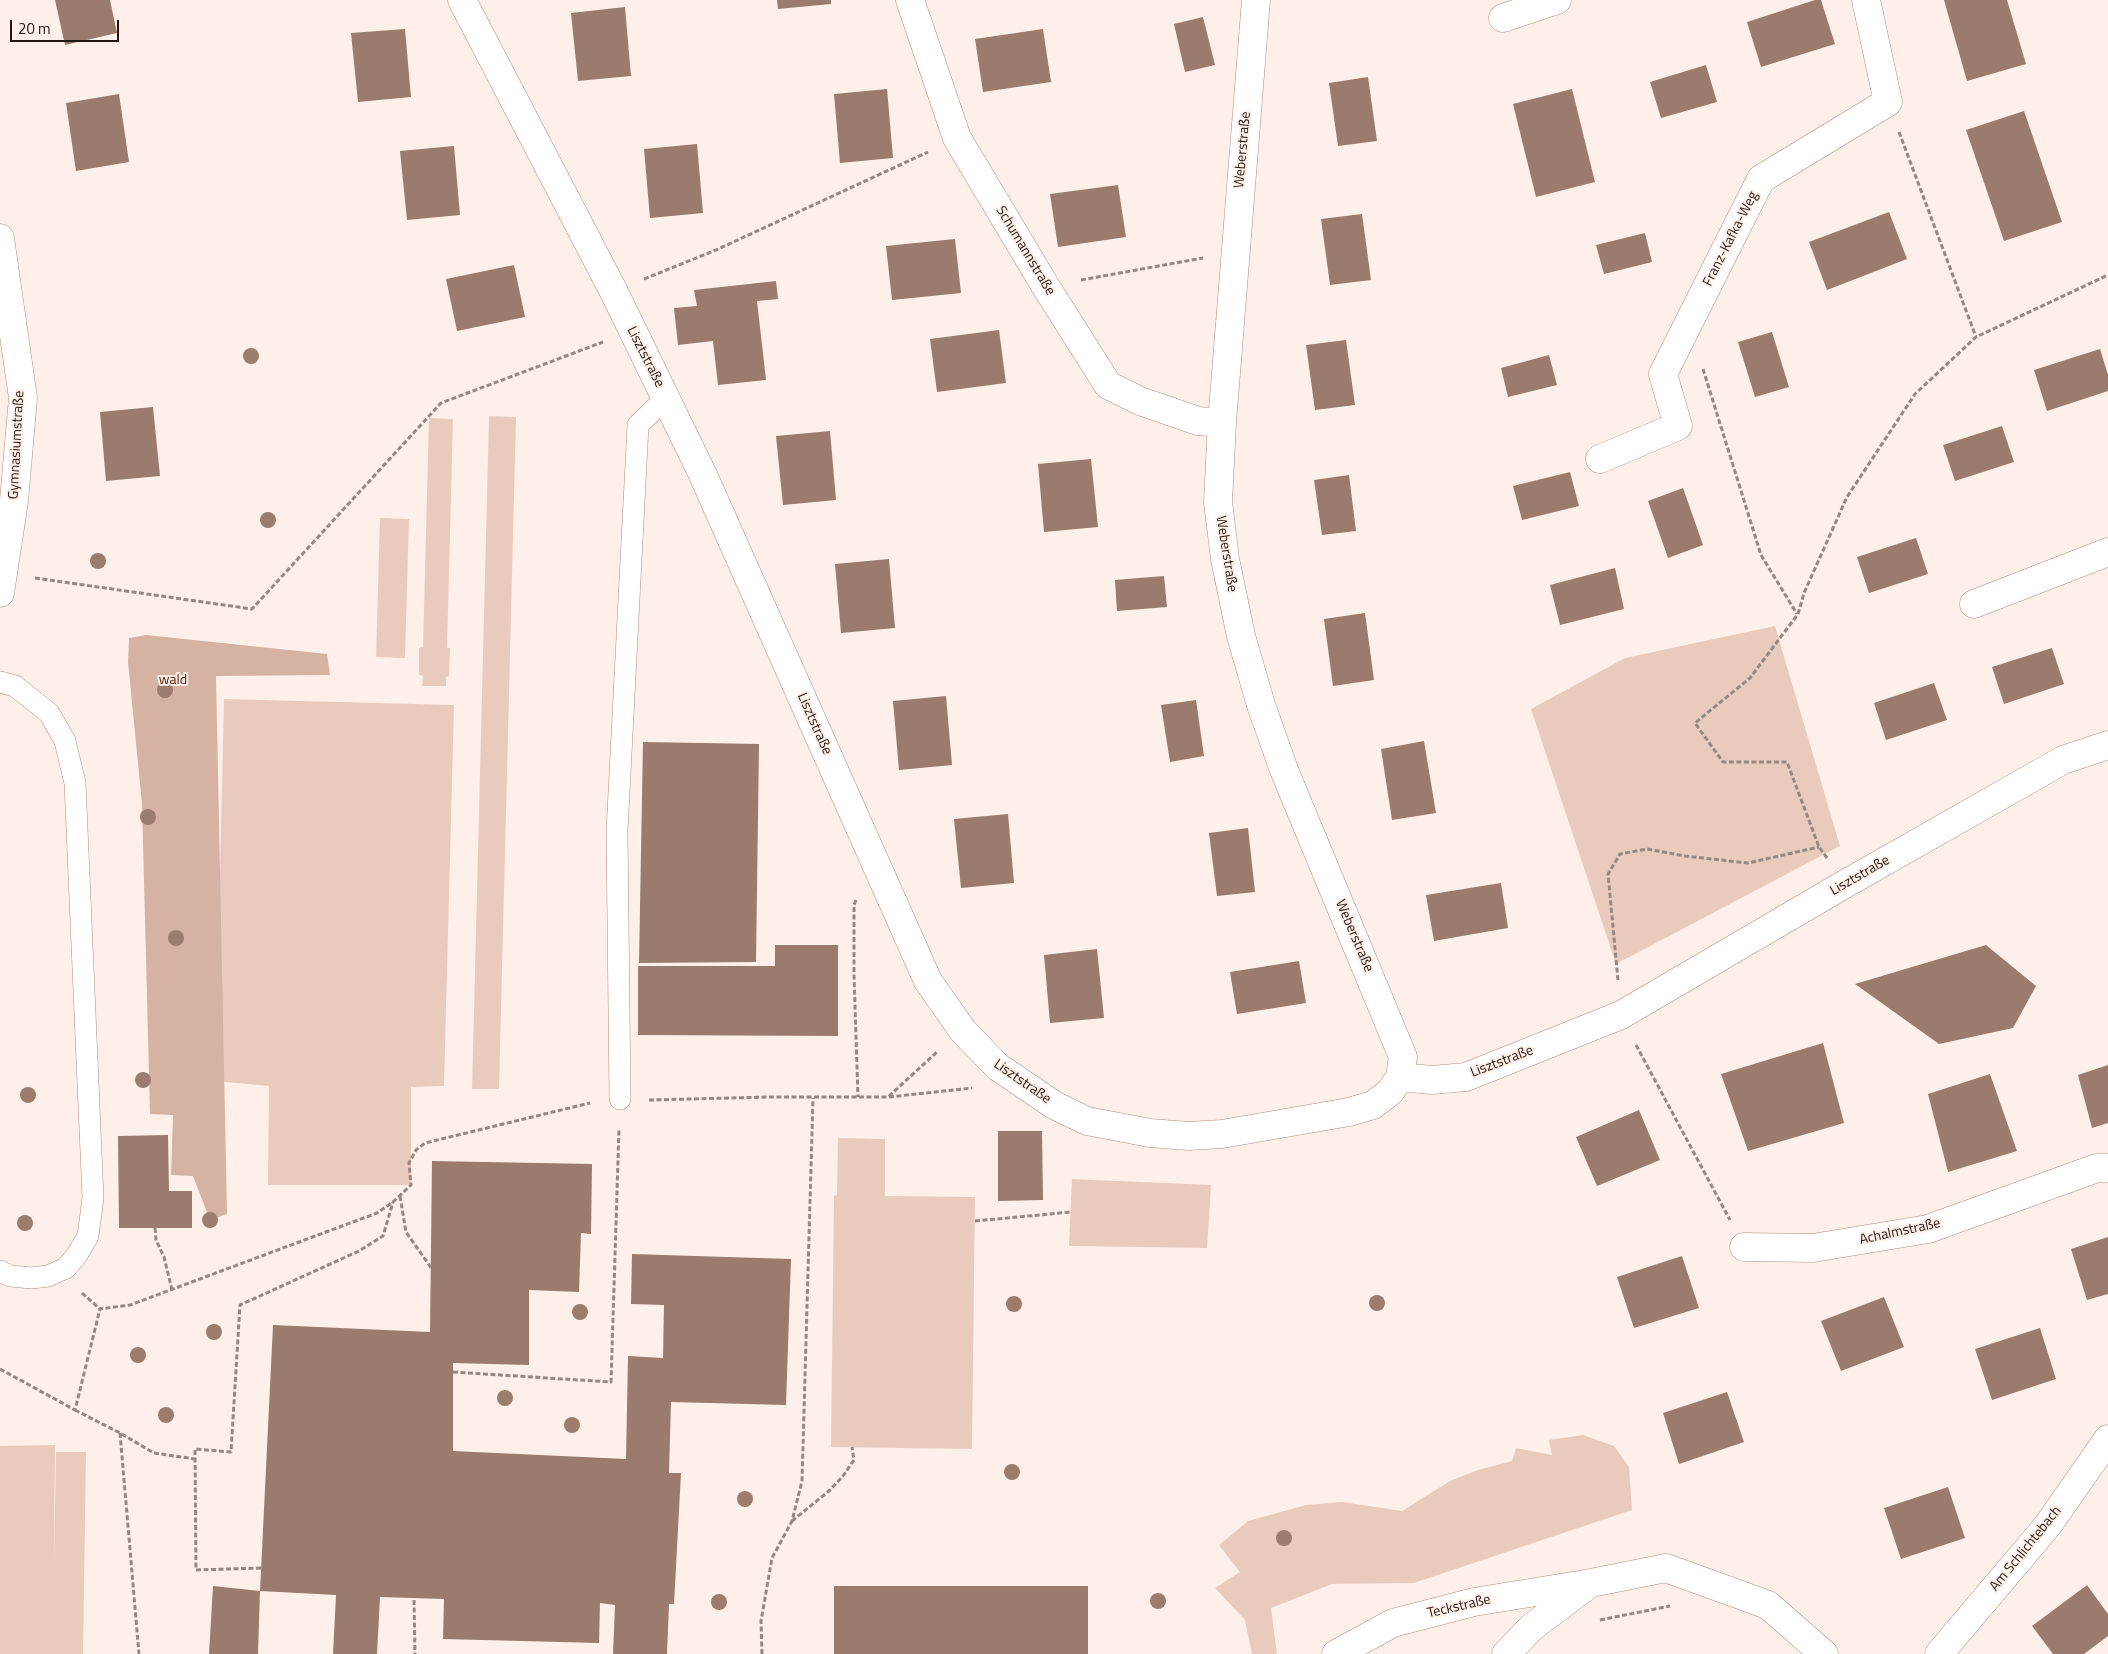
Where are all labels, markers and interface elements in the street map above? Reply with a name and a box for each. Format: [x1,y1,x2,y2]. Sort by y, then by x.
scale bar [12,10,121,42]
text: 20 m [18,17,51,40]
street label: Weberstraße [1231,111,1255,189]
street label: Franz-Kafka-Weg [1700,189,1762,289]
street label: Schumannstraße [992,203,1058,299]
street label: Lisztstraße [623,324,667,390]
street label: Gymnasiumstraße [6,390,28,500]
street label: Weberstraße [1212,515,1240,593]
park label: wald [159,673,187,689]
street label: Lisztstraße [793,690,835,758]
street label: Lisztstraße [1827,852,1893,900]
street label: Weberstraße [1331,897,1377,975]
street label: Lisztstraße [1468,1042,1536,1082]
street label: Lisztstraße [990,1056,1054,1108]
street label: Achalmstraße [1858,1215,1942,1249]
street label: Am Schlichtebach [1987,1503,2065,1595]
street label: Teckstraße [1426,1592,1492,1622]

